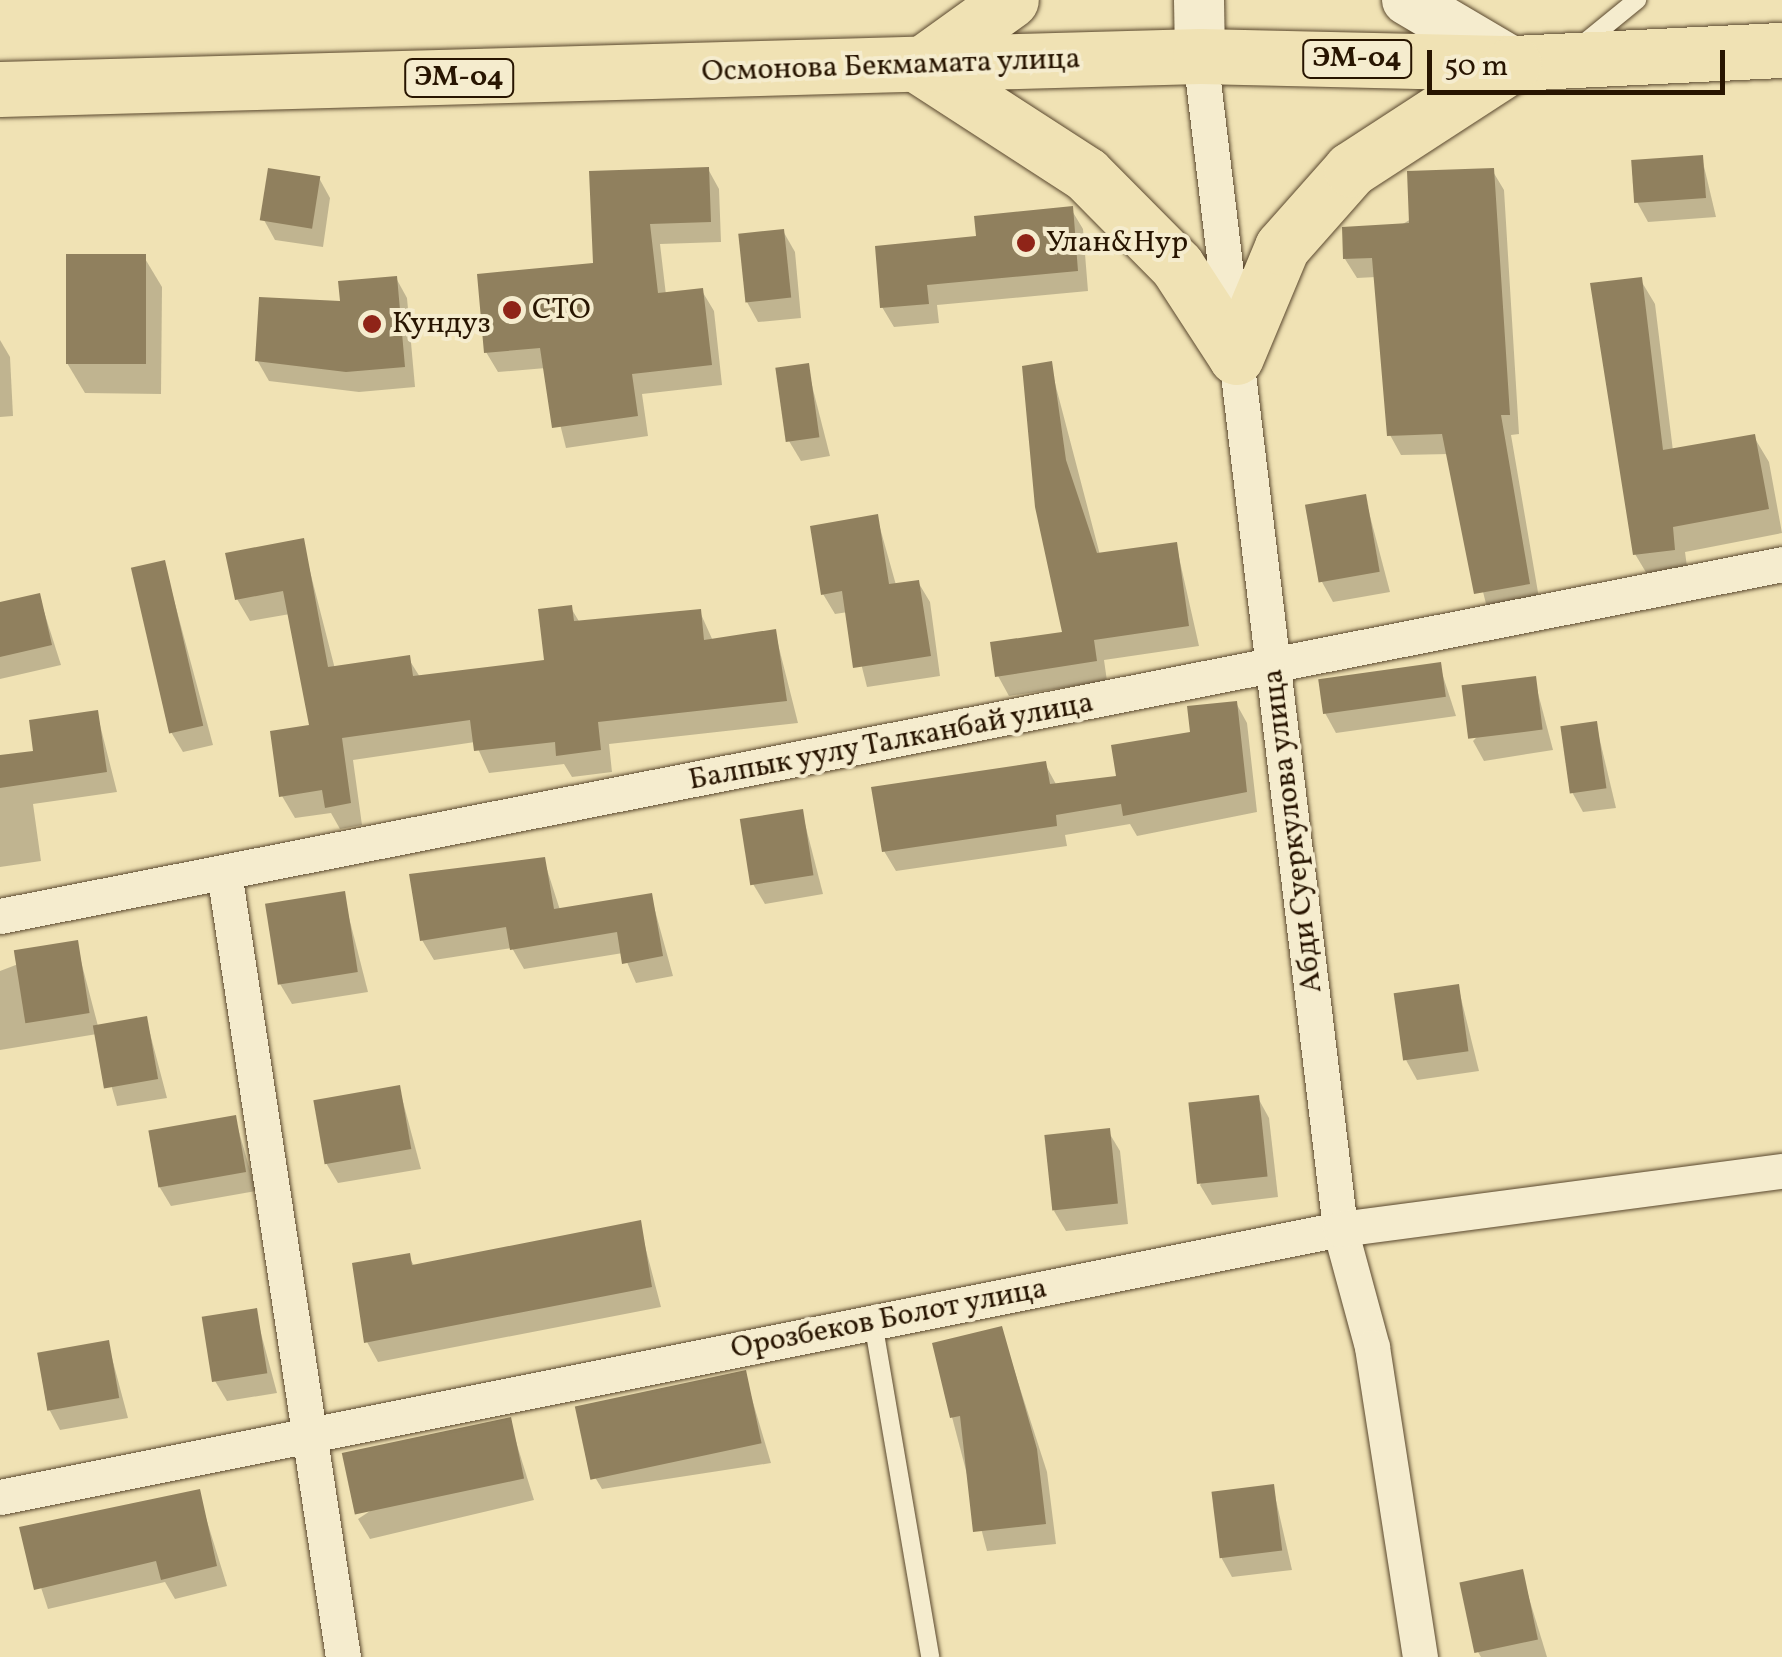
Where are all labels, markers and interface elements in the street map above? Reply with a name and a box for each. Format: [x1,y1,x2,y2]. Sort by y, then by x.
scale bar [1432,30,1730,92]
road number: ЭМ-04 [1302,36,1412,82]
street label: Осмонова Бекмамата улица [700,41,1082,91]
text: 50 m [1444,46,1508,88]
road number: ЭМ-04 [404,55,514,101]
place label: Улан&Нур [1046,225,1188,261]
marker: Улан&Нур [1015,232,1037,254]
place label: СТО [532,292,591,328]
marker: СТО [501,299,523,321]
place label: Кундуз [392,306,491,342]
marker: Кундуз [361,313,383,335]
street label: Абди Суеркулова улица [1255,666,1331,996]
street label: Балпык уулу Талканбай улица [684,685,1098,799]
street label: Орозбеков Болот улица [727,1271,1051,1367]

